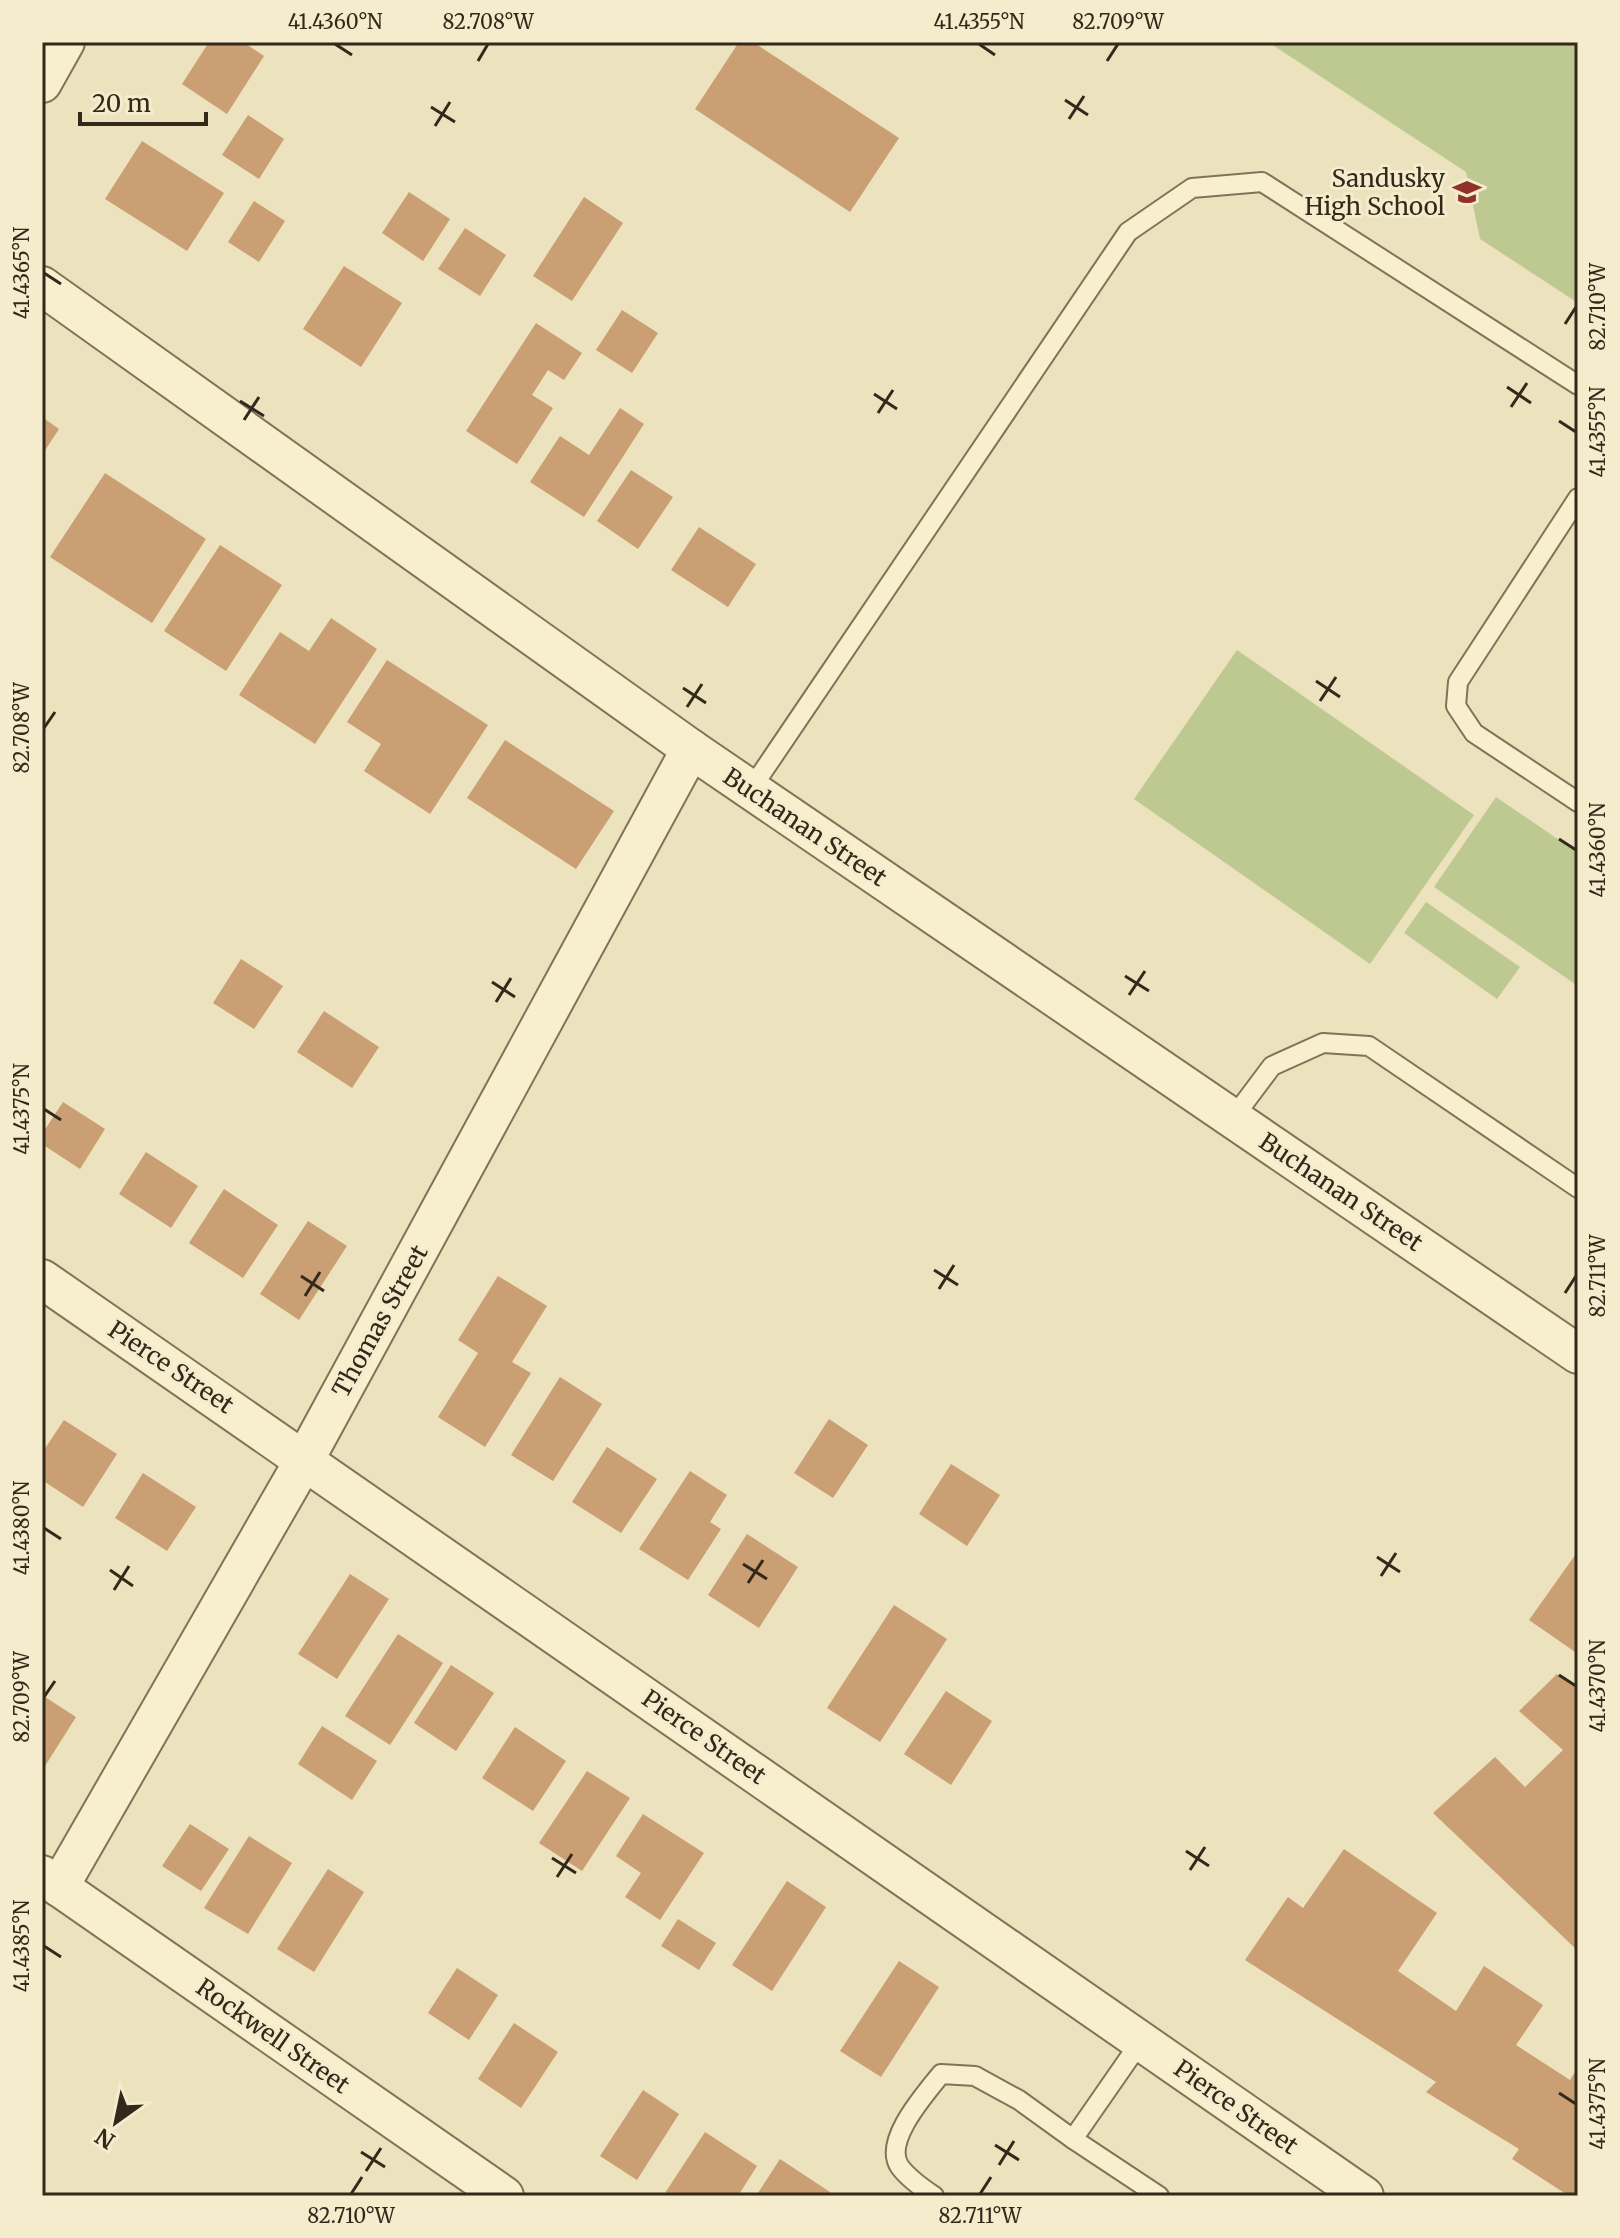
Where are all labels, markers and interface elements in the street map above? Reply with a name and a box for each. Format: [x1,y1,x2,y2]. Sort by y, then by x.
text: 41.4360°N [288,9,383,34]
text: 82.708°W [442,9,535,34]
text: 41.4355°N [934,9,1025,34]
text: 82.709°W [1072,9,1165,34]
scale bar [80,76,206,126]
text: 20 m [92,88,151,119]
place label: Sandusky High School [1304,163,1445,222]
school or university icon: Sandusky High School [1452,177,1482,207]
text: 41.4365°N [9,226,34,319]
text: 82.710°W [1585,262,1610,351]
text: 41.4355°N [1585,386,1610,477]
text: 82.708°W [9,681,34,774]
street label: Buchanan Street [717,761,893,893]
text: 41.4360°N [1585,802,1610,897]
text: 41.4375°N [9,1063,34,1155]
street label: Buchanan Street [1253,1126,1429,1258]
text: 82.711°W [1585,1233,1610,1318]
street label: Thomas Street [325,1239,435,1403]
street label: Pierce Street [102,1314,240,1421]
text: 41.4380°N [9,1480,34,1575]
text: 41.4370°N [1585,1639,1610,1733]
text: 82.709°W [9,1650,34,1743]
street label: Pierce Street [636,1683,773,1792]
text: 41.4385°N [9,1899,34,1992]
street label: Rockwell Street [190,1972,356,2101]
street label: Pierce Street [1168,2053,1305,2162]
text: 41.4375°N [1585,2058,1610,2150]
north arrow [76,2082,156,2162]
text: N [90,2122,120,2155]
text: 82.710°W [307,2203,396,2228]
text: 82.711°W [938,2203,1023,2228]

